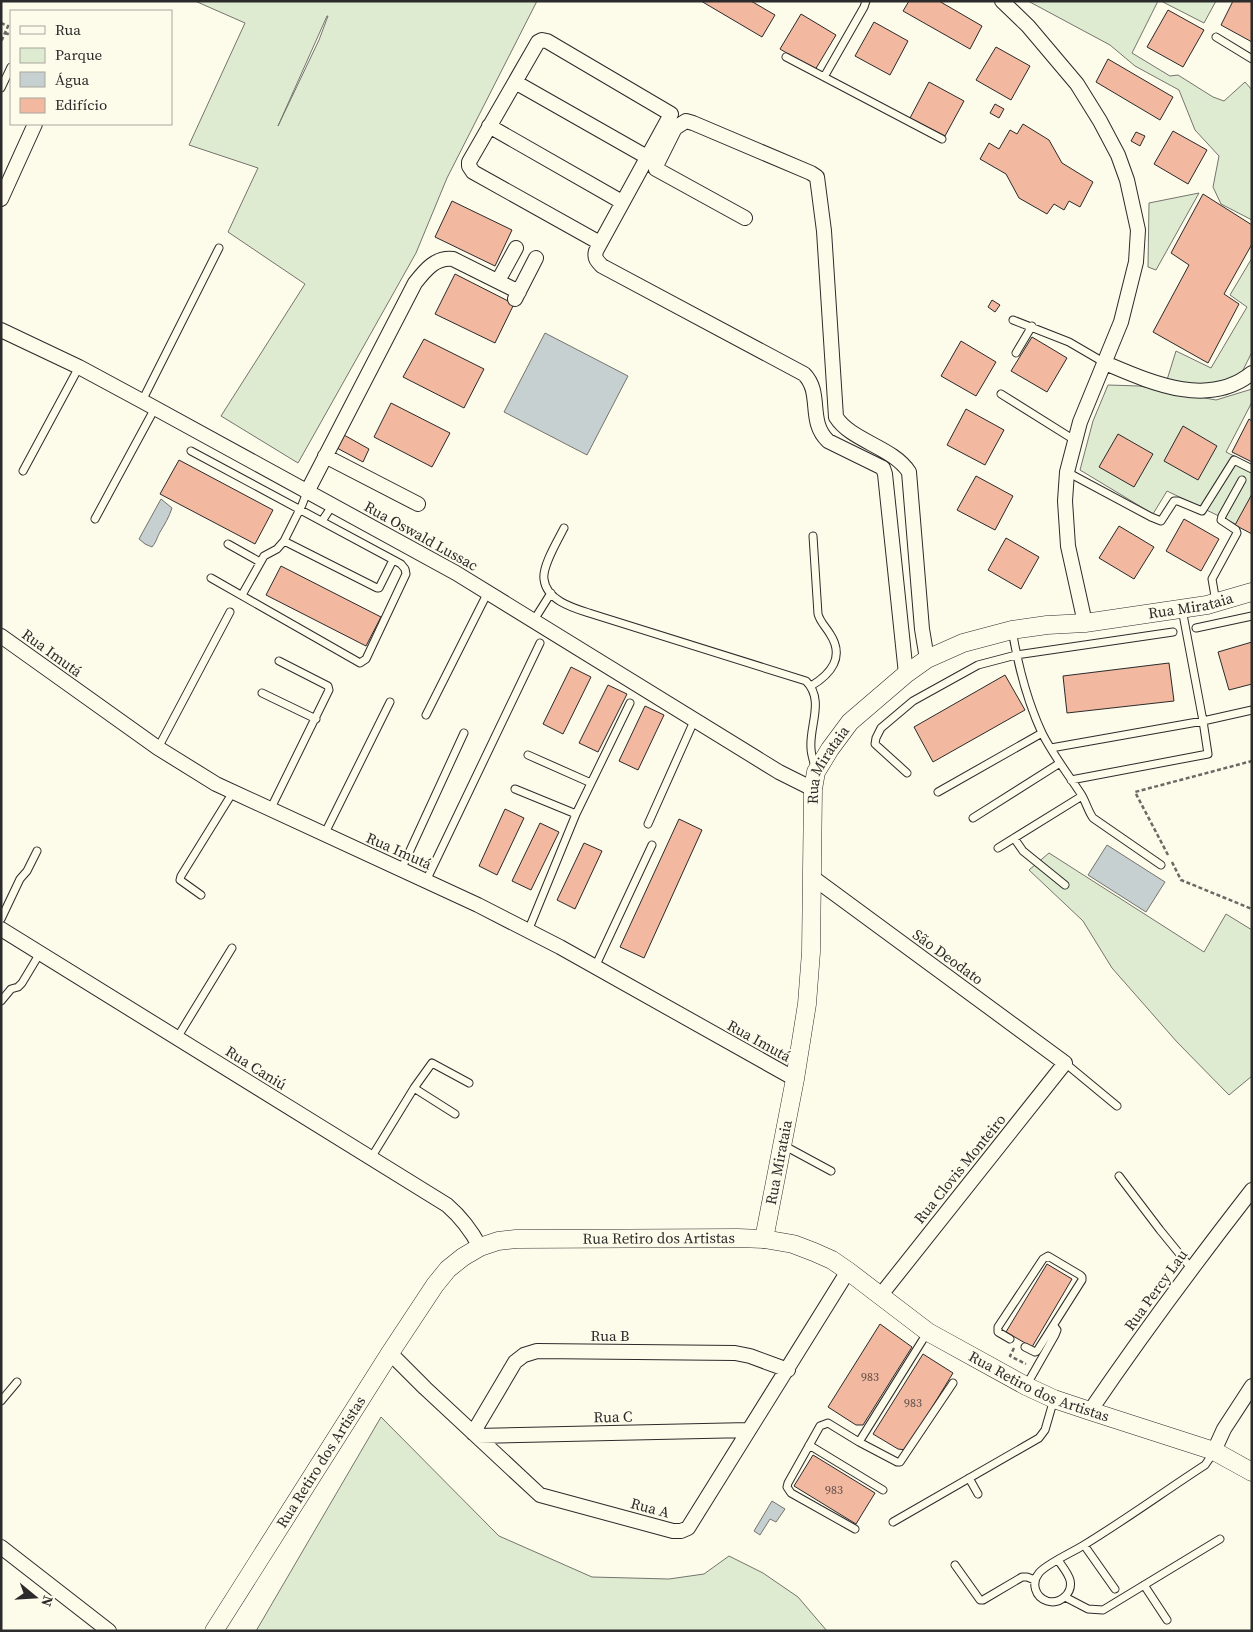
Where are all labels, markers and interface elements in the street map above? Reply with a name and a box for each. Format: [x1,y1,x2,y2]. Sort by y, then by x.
legend [10,10,172,125]
text: Rua [55,19,81,40]
text: Parque [55,44,103,65]
text: Água [55,69,89,90]
text: Edifício [55,94,107,115]
street label: Rua Oswald Lussac [361,496,482,576]
street label: Rua Mirataia [1147,587,1236,624]
street label: Rua Imutá [18,624,87,682]
street label: Rua Mirataia [802,721,854,804]
street label: Rua Imutá [363,827,436,874]
street label: São Deodato [909,924,988,989]
street label: Rua Imutá [724,1014,795,1067]
street label: Rua Caniú [222,1040,291,1095]
street label: Rua Clovis Monteiro [909,1109,1010,1228]
street label: Rua Mirataia [760,1118,797,1207]
street label: Rua Retiro dos Artistas [583,1227,735,1249]
street label: Rua Percy Lau [1119,1245,1192,1335]
street label: Rua B [591,1325,629,1346]
street label: Rua Retiro dos Artistas [965,1346,1112,1427]
house number: 983 [861,1369,879,1385]
street label: Rua Retiro dos Artistas [271,1392,370,1532]
house number: 983 [904,1395,922,1411]
street label: Rua C [593,1406,633,1427]
house number: 983 [825,1482,843,1498]
street label: Rua A [628,1492,672,1523]
north arrow [10,1572,60,1622]
text: N [36,1593,58,1609]

